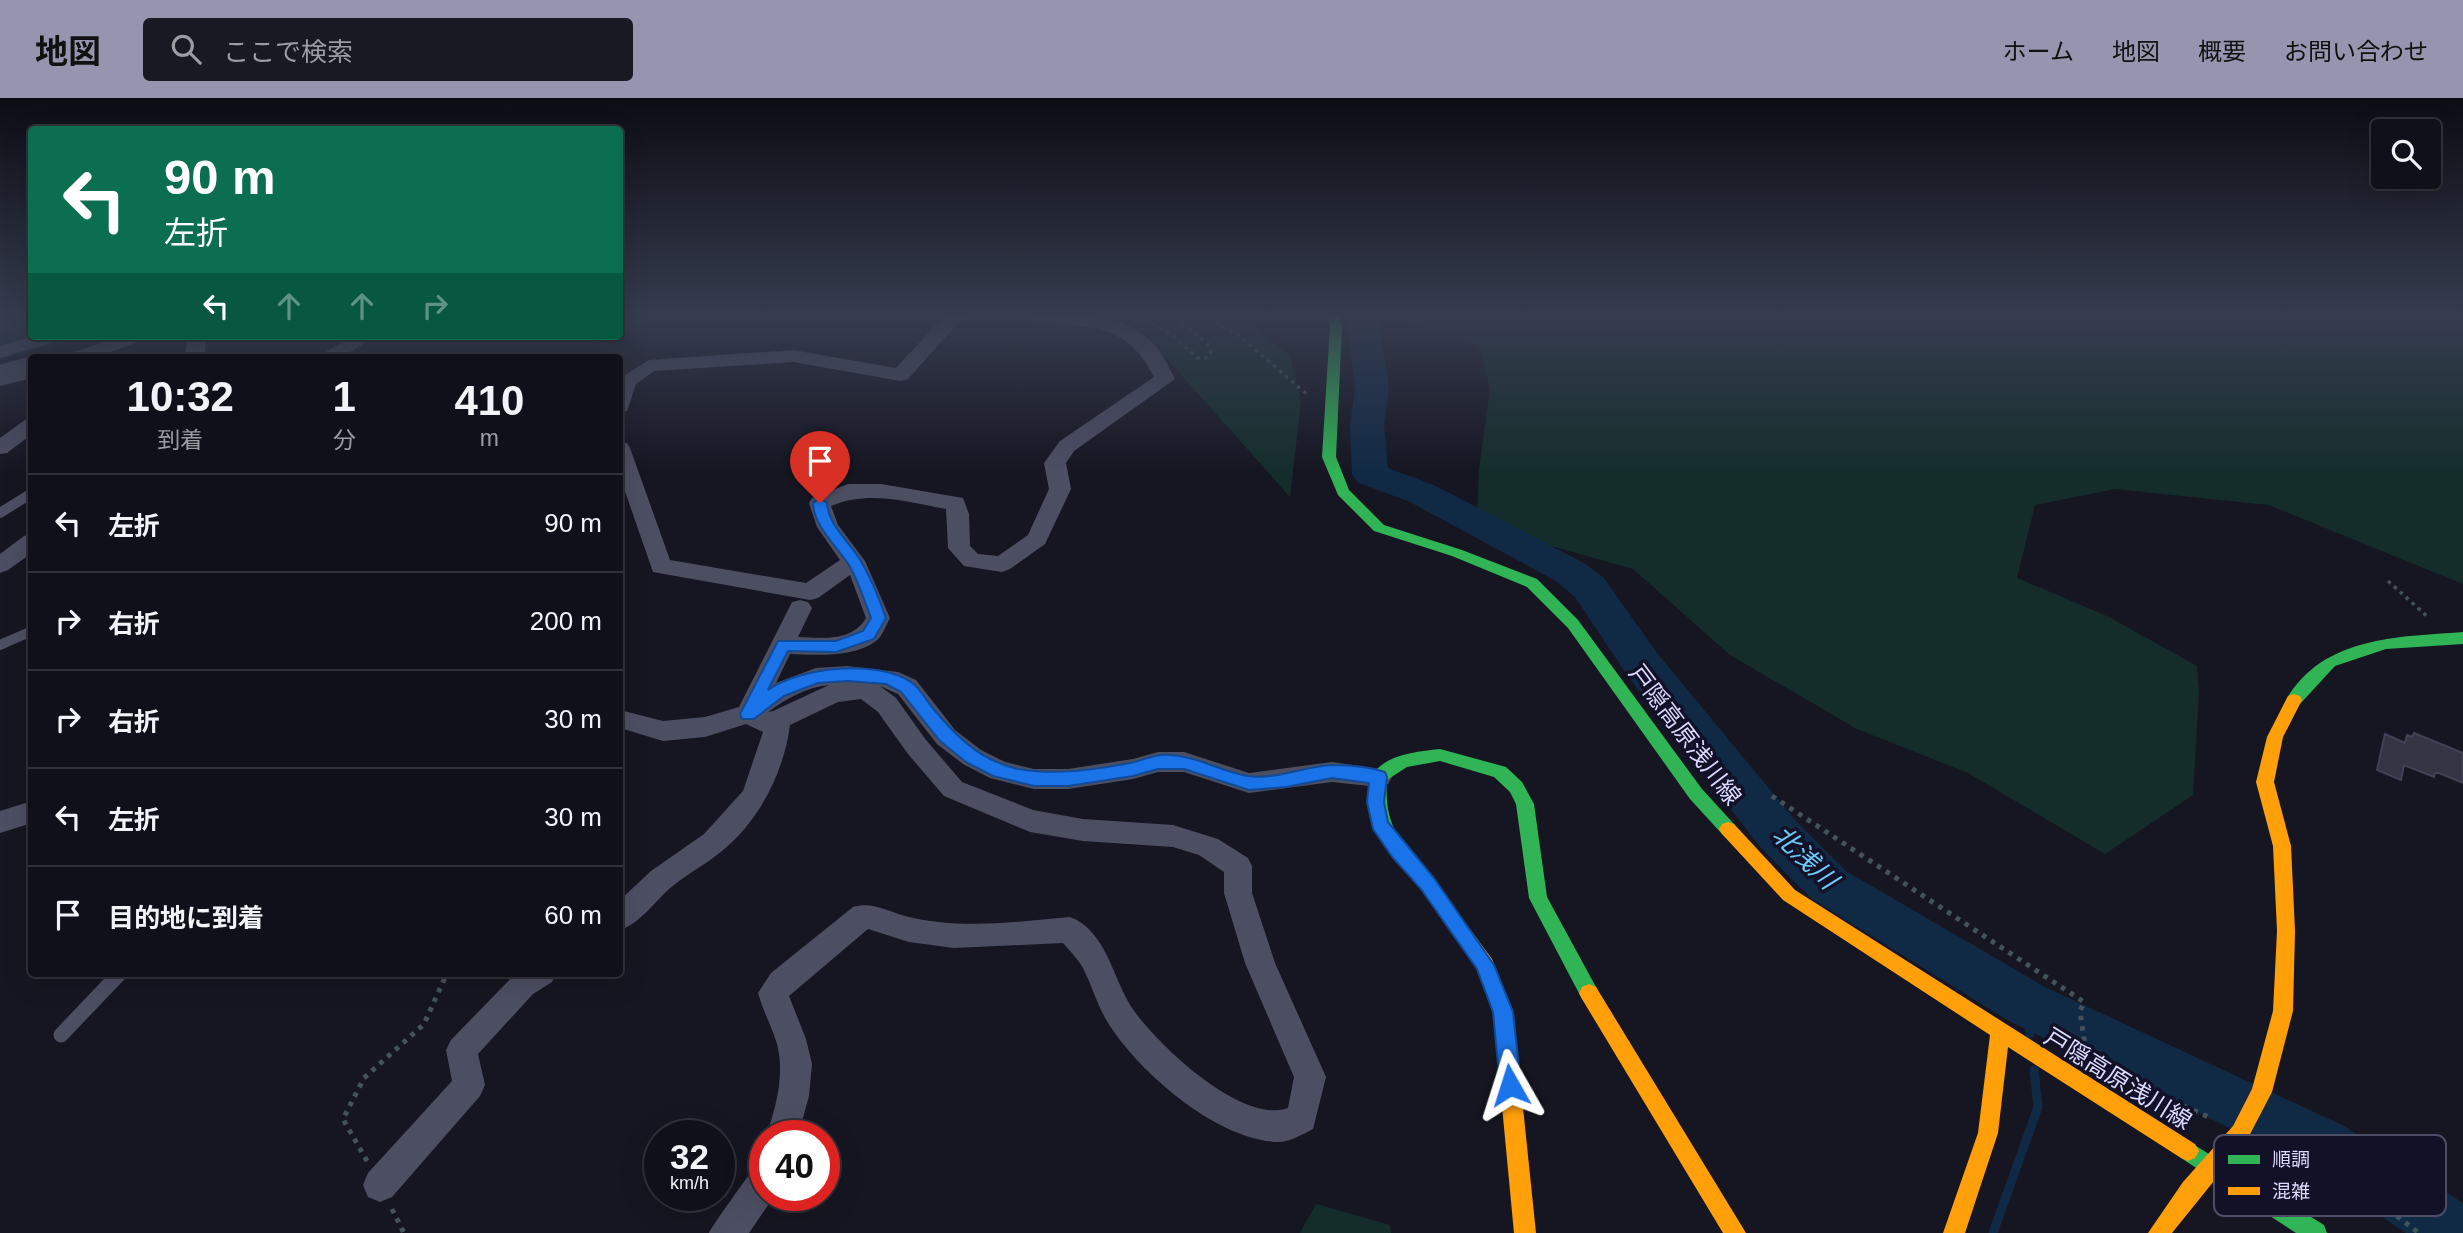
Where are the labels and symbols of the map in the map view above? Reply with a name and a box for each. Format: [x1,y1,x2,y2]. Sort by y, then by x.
pin [790,431,850,503]
street label: 戸隠高原浅川線 [1624,659,1747,810]
water label: 北浅川 [1767,819,1846,897]
street label: 戸隠高原浅川線 [2040,1023,2197,1135]
position arrow [1473,1048,1547,1122]
speed limit sign: 40 [749,1120,840,1211]
legend [2214,1135,2446,1216]
text: 順調 [2272,1149,2310,1170]
text: 混雑 [2272,1181,2310,1202]

